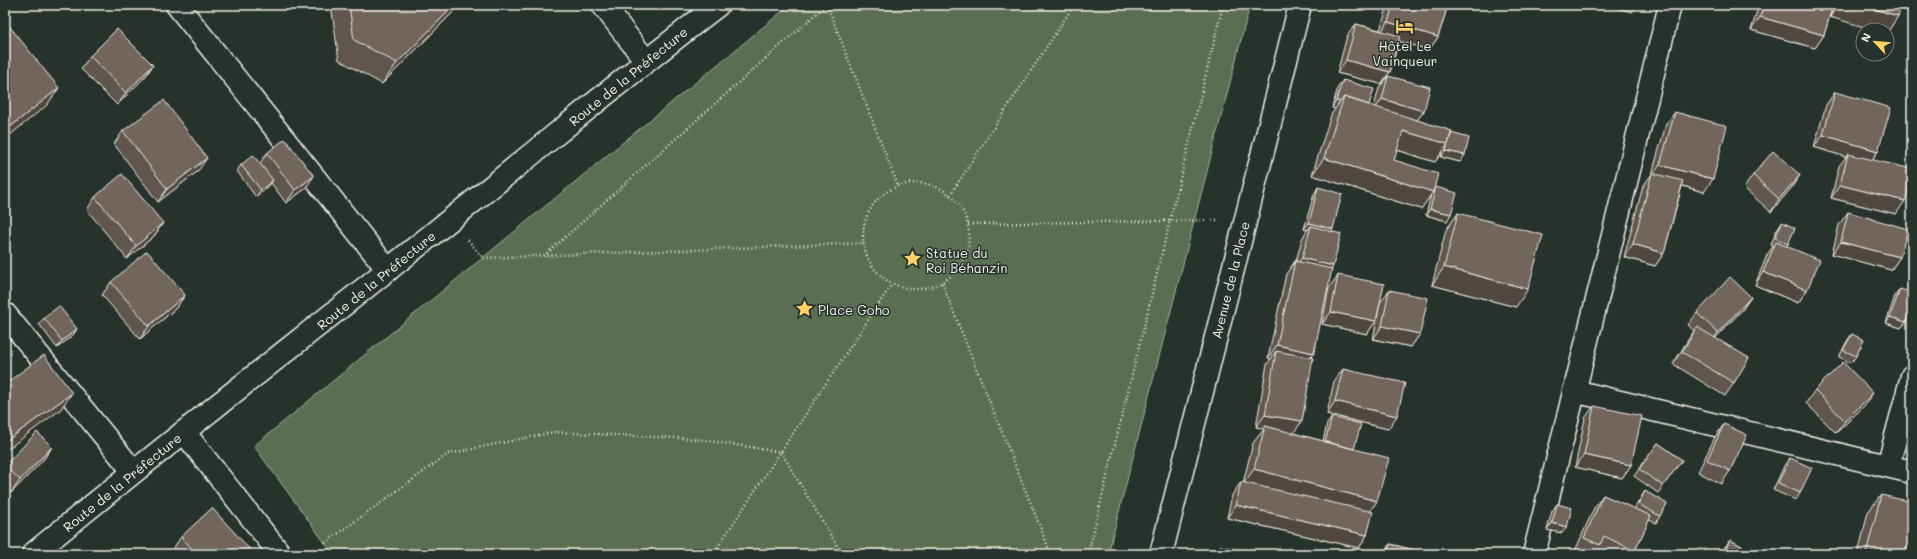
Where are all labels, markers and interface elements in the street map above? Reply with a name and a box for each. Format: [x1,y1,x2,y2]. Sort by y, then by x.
hotel icon: Hôtel Le Vainqueur [1395,16,1415,36]
north arrow [1855,22,1895,62]
street label: Route de la Préfecture [565,23,691,129]
text: N [1857,30,1874,44]
place label: Hôtel Le Vainqueur [1373,37,1437,69]
street label: Avenue de la Place [1207,220,1253,340]
street label: Route de la Préfecture [313,227,439,333]
place label: Statue du Roi Béhanzin [926,244,1007,276]
place icon: Statue du Roi Béhanzin [903,249,923,269]
place icon: Place Goho [795,299,815,319]
place label: Place Goho [818,301,890,318]
street label: Route de la Préfecture [59,429,185,535]

